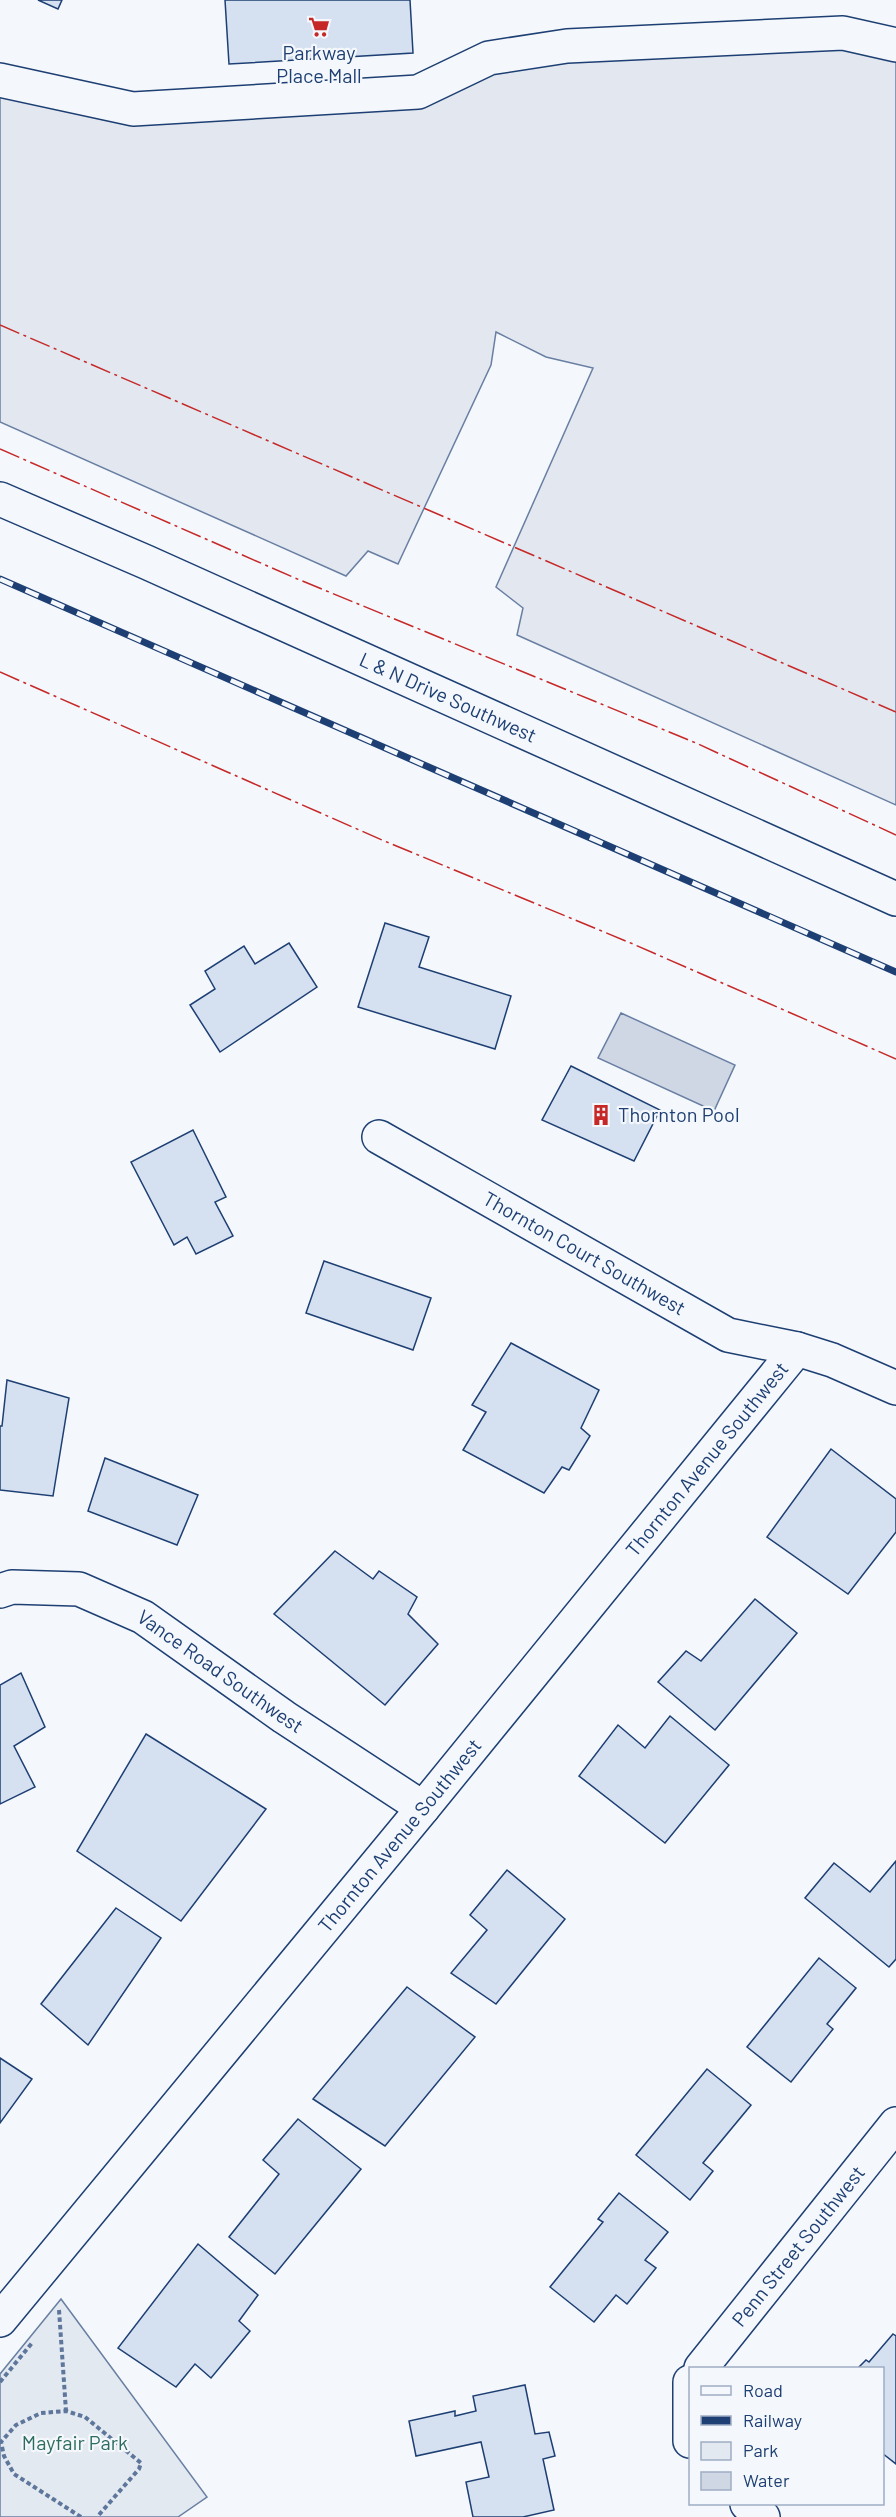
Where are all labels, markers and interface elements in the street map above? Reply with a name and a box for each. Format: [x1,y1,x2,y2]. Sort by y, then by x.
supermarket icon: Parkway Place Mall [307,15,331,39]
place label: Parkway Place Mall [276,40,362,87]
street label: L & N Drive Southwest [356,647,541,747]
place label: Thornton Pool [618,1102,740,1126]
building icon: Thornton Pool [589,1103,613,1127]
street label: Thornton Court Southwest [479,1186,690,1320]
street label: Thornton Avenue Southwest [620,1356,793,1561]
street label: Vance Road Southwest [133,1604,308,1737]
street label: Thornton Avenue Southwest [312,1733,486,1937]
street label: Penn Street Southwest [726,2160,869,2331]
legend [689,2367,884,2505]
text: Road [743,2379,783,2401]
text: Railway [743,2409,802,2431]
park label: Mayfair Park [22,2430,128,2454]
text: Park [743,2439,778,2461]
text: Water [743,2469,790,2491]

